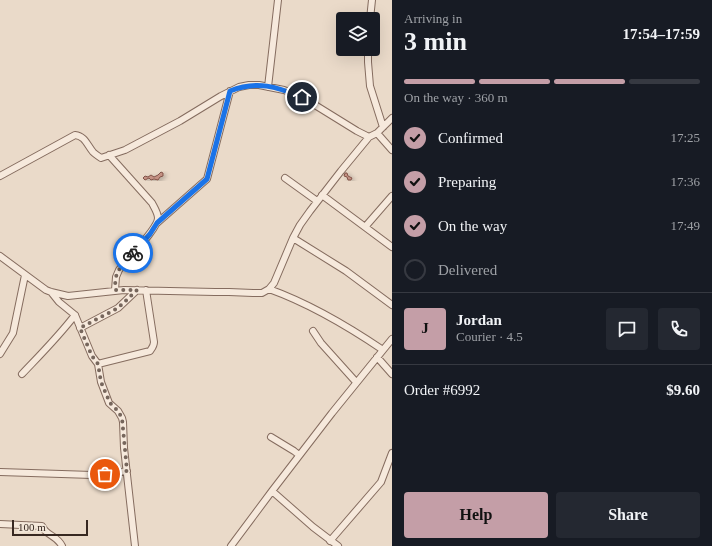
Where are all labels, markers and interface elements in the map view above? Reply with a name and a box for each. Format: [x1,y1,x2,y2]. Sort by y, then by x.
text: Arriving in [404,11,462,26]
map controls [336,12,380,56]
button: layers [336,12,380,56]
text: 17:54–17:59 [623,26,700,42]
text: 3 min [404,27,467,56]
pin [285,80,319,114]
icon: home [291,86,313,108]
text: On the way · 360 m [404,90,508,105]
icon: check [404,127,426,149]
text: Confirmed [438,130,503,146]
text: 17:25 [670,130,700,145]
icon: check [404,171,426,193]
text: Preparing [438,174,496,190]
text: 17:36 [670,174,700,189]
icon: check [404,215,426,237]
text: On the way [438,218,507,234]
text: 17:49 [670,218,700,233]
courier [113,233,153,273]
icon: bike [122,242,144,264]
text: Delivered [438,262,497,278]
button: chat [606,308,648,350]
button: phone [658,308,700,350]
text: Jordan [456,312,502,328]
text: J [421,320,429,336]
text: Courier · 4.5 [456,329,523,344]
text: Order #6992 [404,382,480,398]
text: $9.60 [666,382,700,398]
pin [88,457,122,491]
icon: bag [94,463,116,485]
button: Help [404,492,548,538]
button: Share [556,492,700,538]
scale bar [12,518,88,537]
text: 100 m [18,521,46,533]

